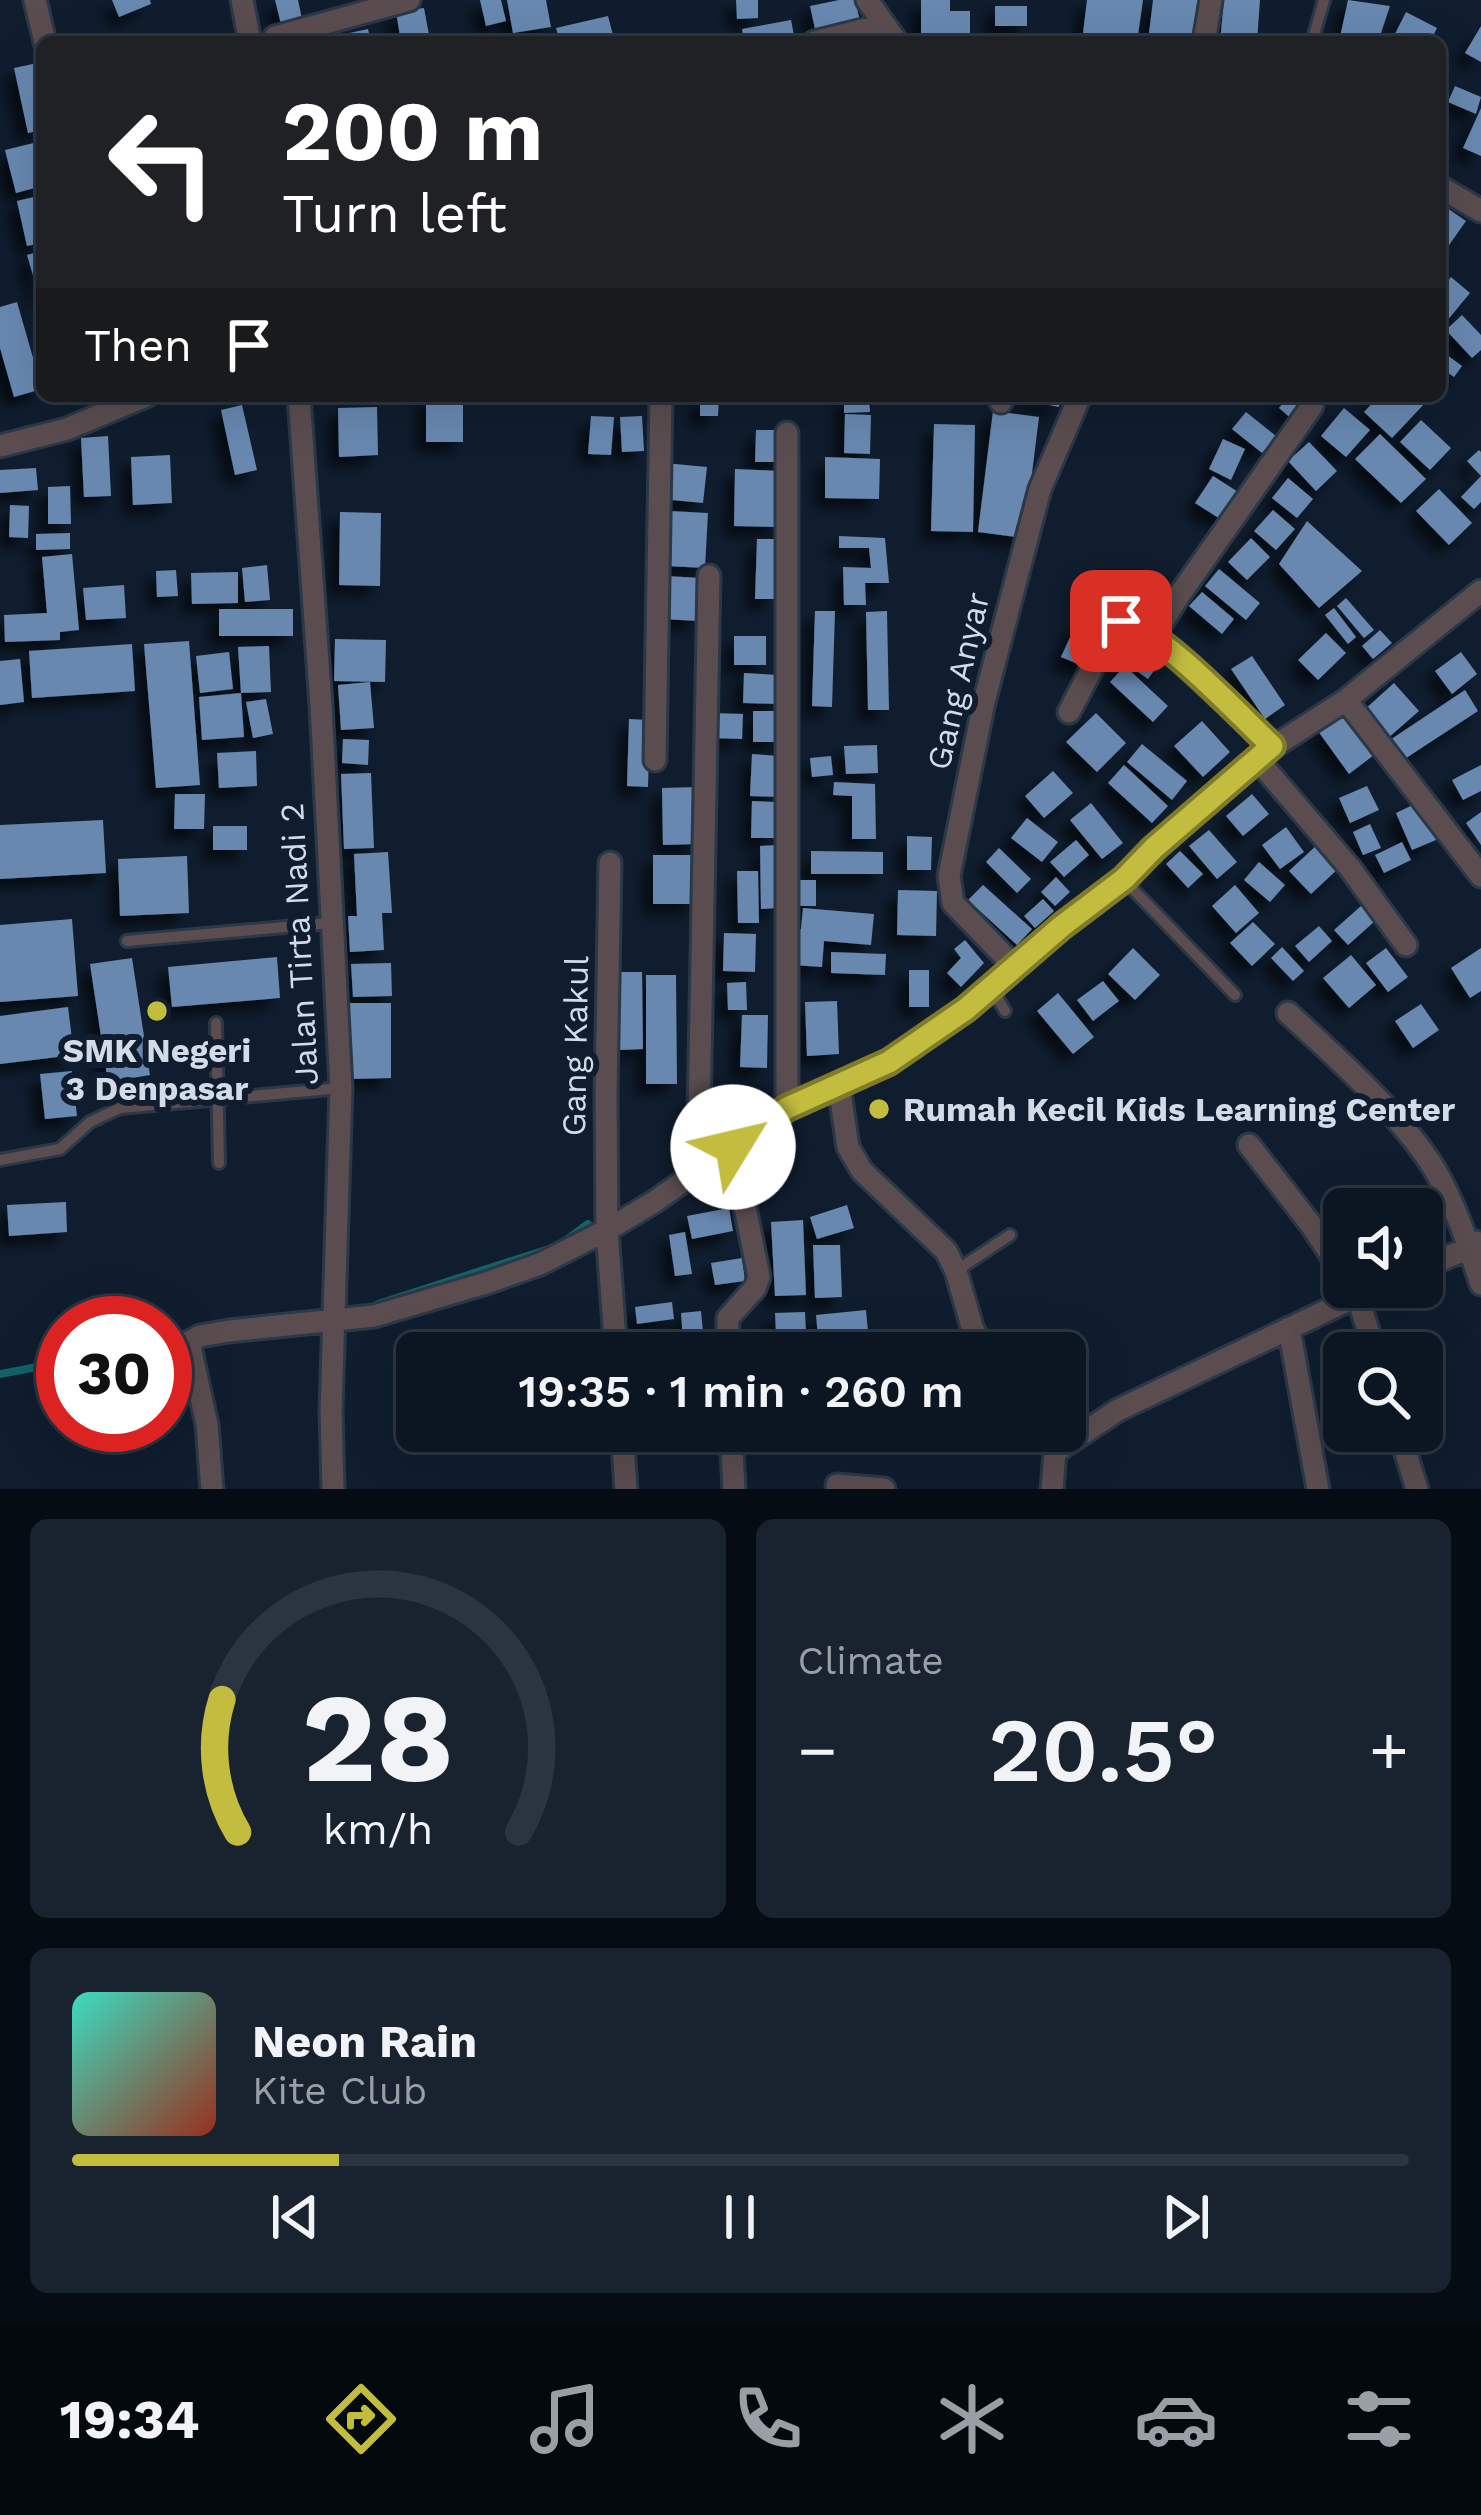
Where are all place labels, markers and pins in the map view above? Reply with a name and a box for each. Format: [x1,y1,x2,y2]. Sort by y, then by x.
pin [1070,570,1172,672]
marker: SMK Negeri 3 Denpasar [144,998,170,1024]
place label: SMK Negeri 3 Denpasar [63,1031,251,1108]
place label: Rumah Kecil Kids Learning Center [903,1090,1455,1129]
marker: Rumah Kecil Kids Learning Center [866,1096,892,1122]

